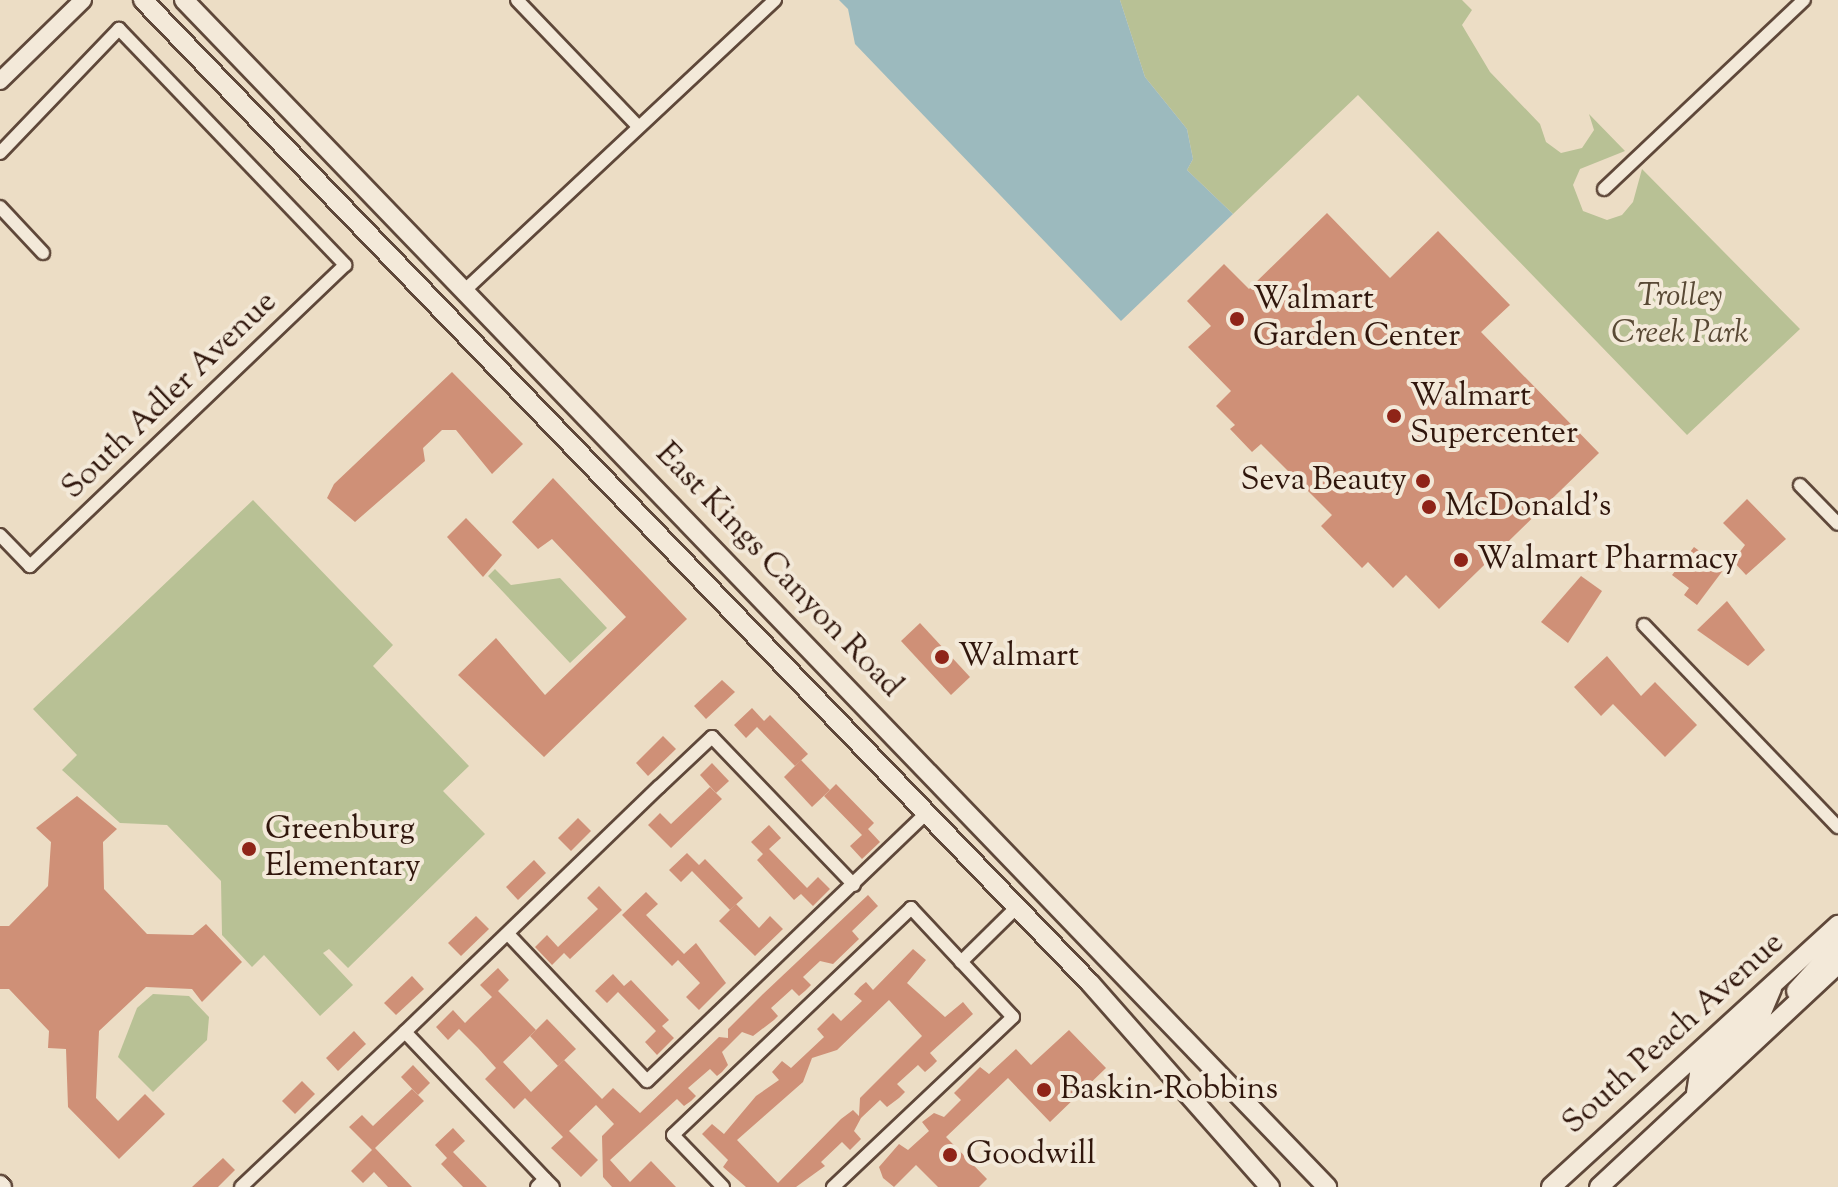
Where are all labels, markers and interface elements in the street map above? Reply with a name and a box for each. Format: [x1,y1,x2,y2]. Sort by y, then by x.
park label: Trolley Creek Park [1611,279,1749,354]
place label: Walmart Garden Center [1253,282,1460,357]
street label: South Adler Avenue [55,284,285,508]
marker: Walmart Garden Center [1228,310,1246,328]
place label: Walmart Supercenter [1410,379,1578,454]
marker: Walmart Supercenter [1385,407,1403,425]
street label: East Kings Canyon Road [646,436,910,706]
place label: Seva Beauty [1241,462,1407,500]
marker: Seva Beauty [1414,472,1432,490]
place label: McDonald's [1445,488,1611,526]
marker: McDonald's [1420,498,1438,516]
place label: Walmart Pharmacy [1477,541,1738,579]
marker: Walmart Pharmacy [1452,551,1470,569]
place label: Walmart [958,638,1079,676]
marker: Walmart [933,648,951,666]
place label: Greenburg Elementary [265,812,421,887]
marker: Greenburg Elementary [240,840,258,858]
street label: South Peach Avenue [1556,925,1792,1143]
place label: Baskin-Robbins [1060,1071,1278,1109]
marker: Baskin-Robbins [1035,1081,1053,1099]
place label: Goodwill [966,1136,1096,1174]
marker: Goodwill [941,1146,959,1164]

